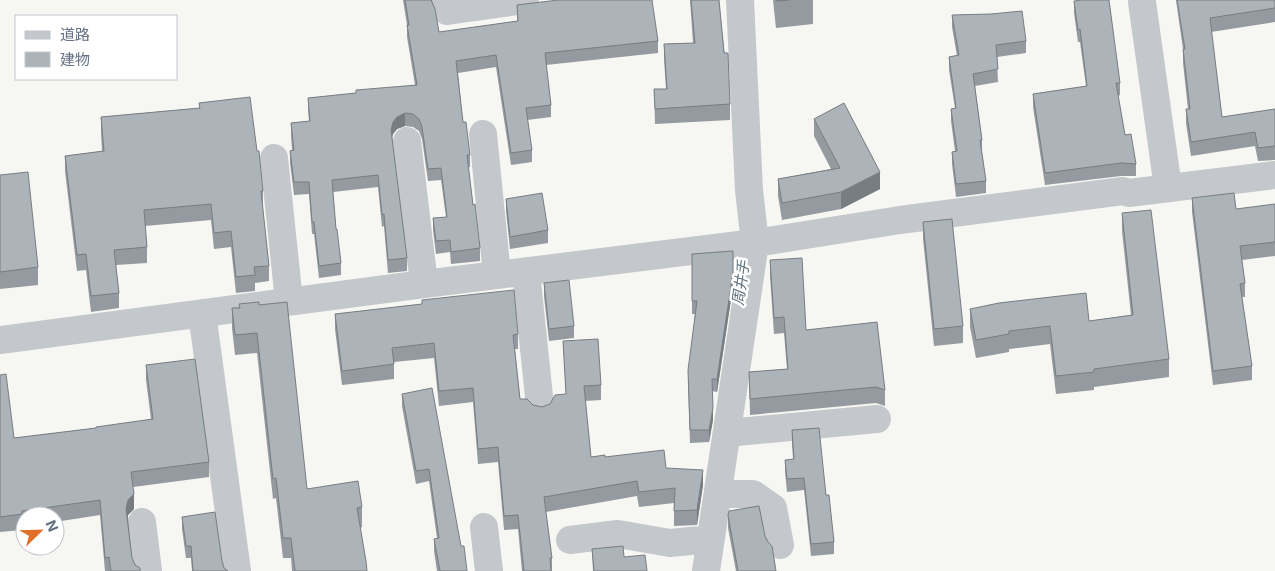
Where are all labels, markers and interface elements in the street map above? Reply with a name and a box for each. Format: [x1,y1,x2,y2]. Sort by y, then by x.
legend [15,15,178,80]
text: 道路 [60,25,90,44]
text: 建物 [60,50,90,69]
water label: 周井手 [728,258,753,307]
north arrow [15,506,65,556]
text: N [43,517,62,534]

